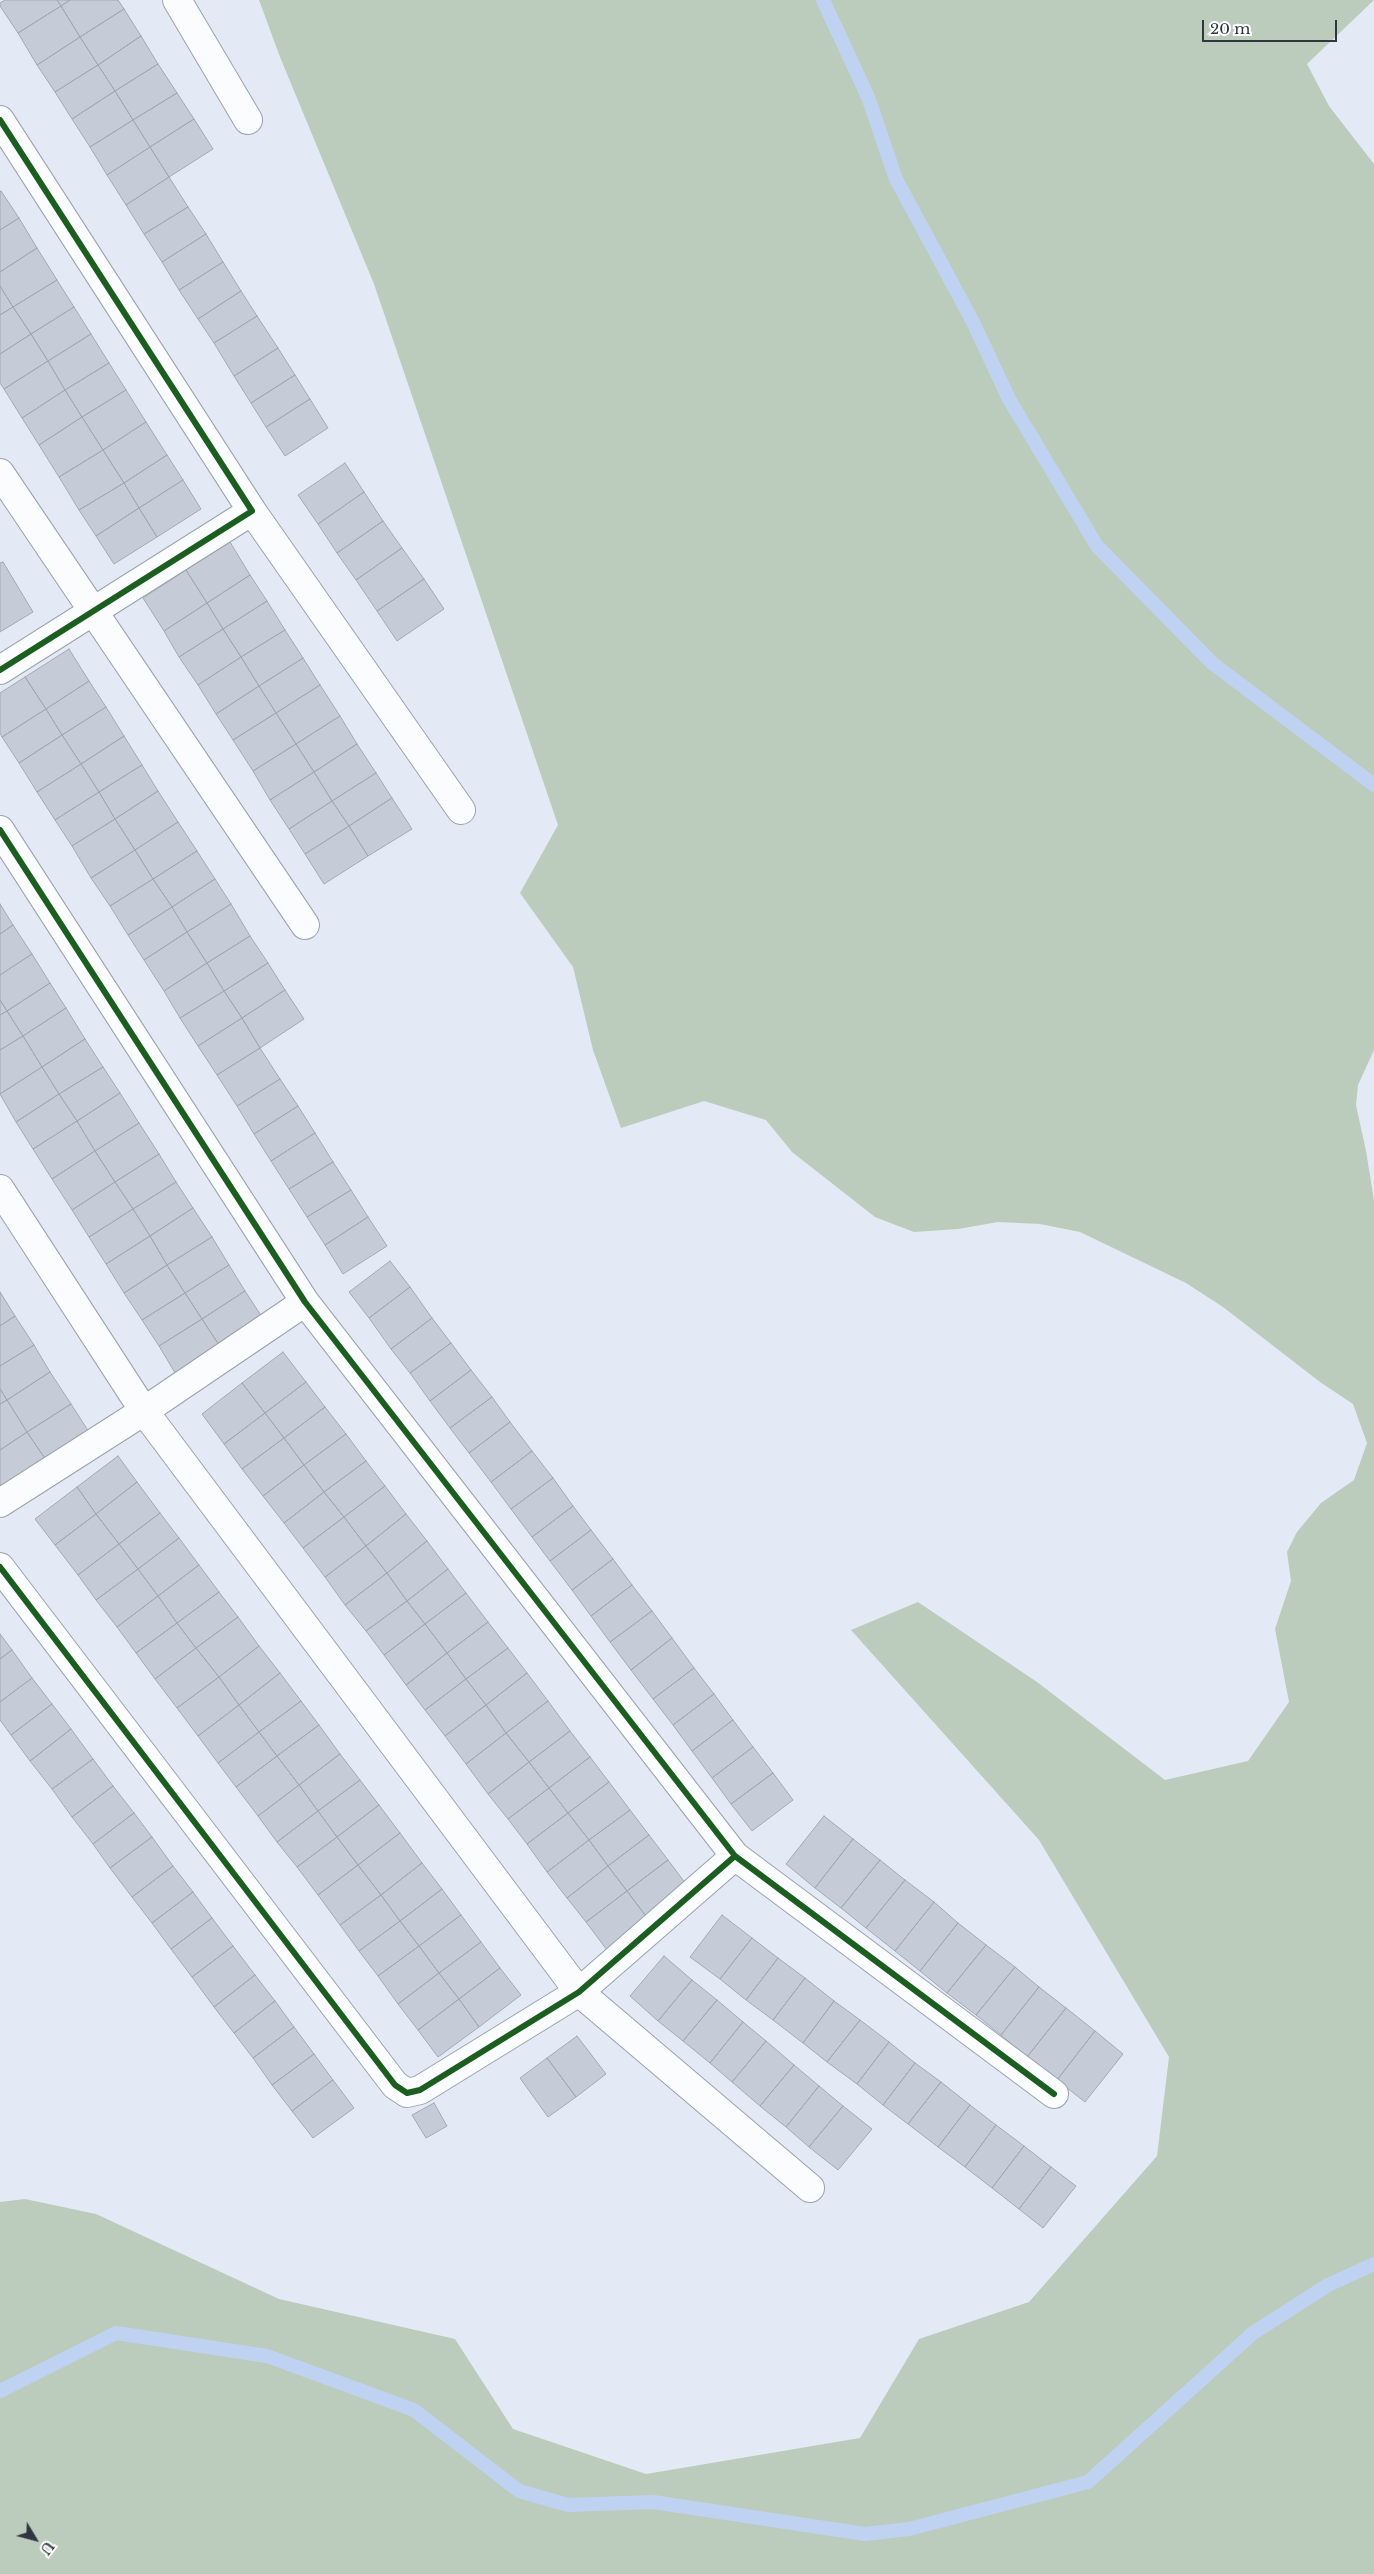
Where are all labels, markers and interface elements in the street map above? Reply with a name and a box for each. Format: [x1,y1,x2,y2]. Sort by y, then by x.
scale bar [1204,10,1339,42]
text: 20 m [1210,19,1250,38]
north arrow [10,2514,60,2564]
text: U [36,2538,58,2558]

